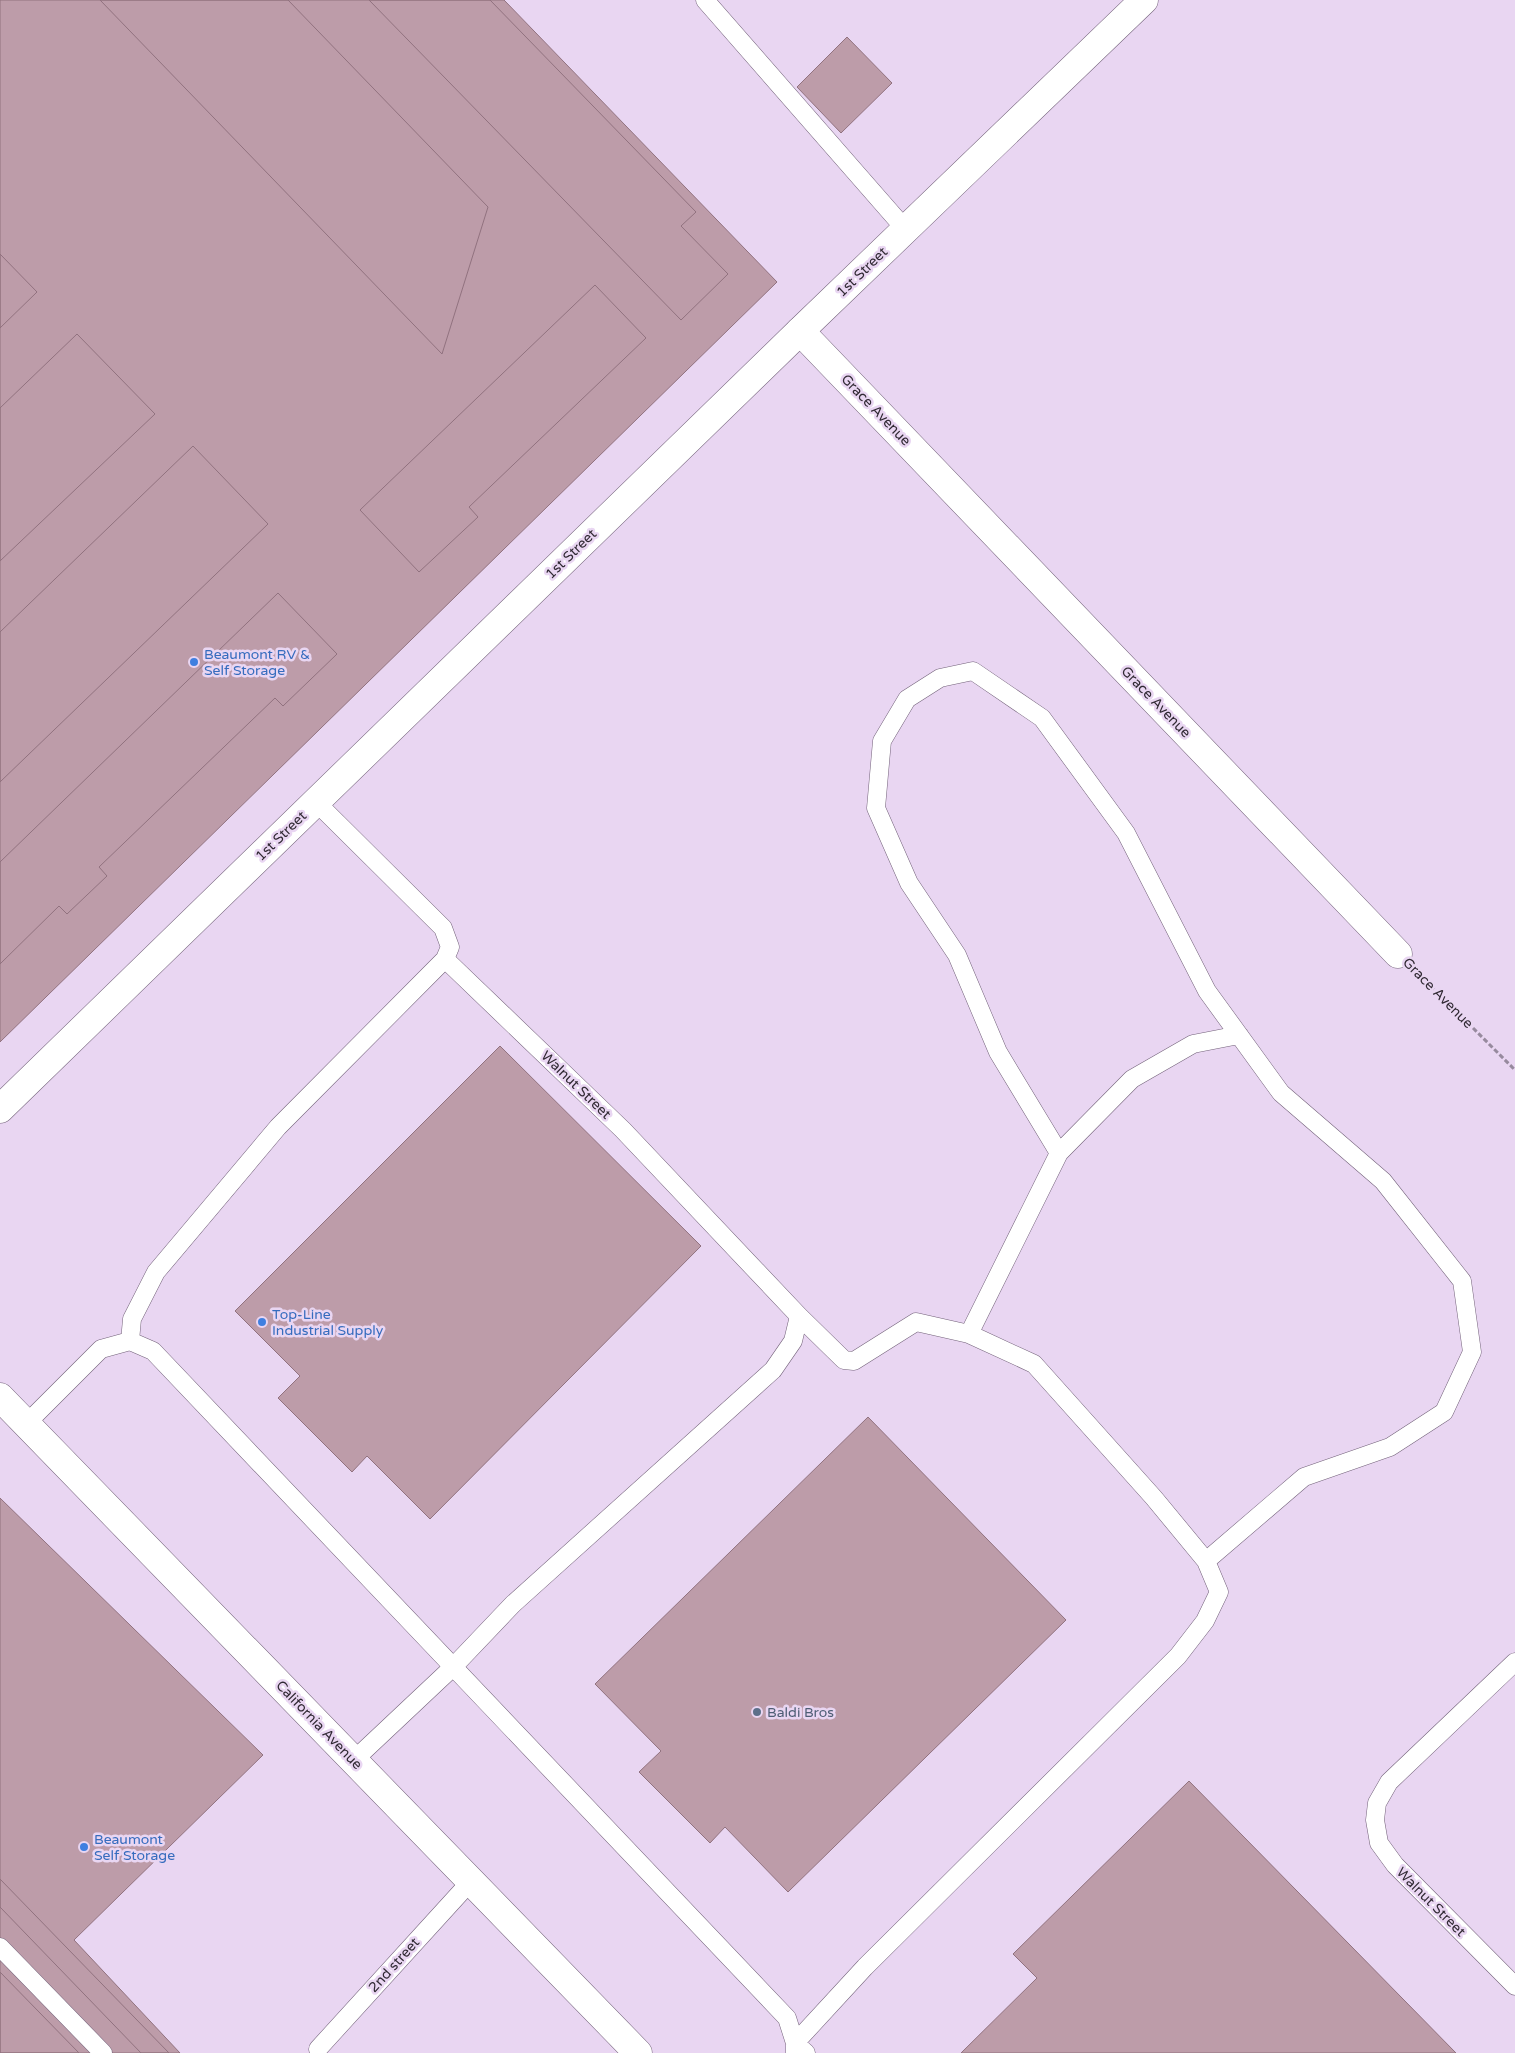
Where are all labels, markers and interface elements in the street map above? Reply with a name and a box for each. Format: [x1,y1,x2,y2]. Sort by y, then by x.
street label: 1st Street [833,243,892,301]
street label: Grace Avenue [838,371,914,449]
street label: 1st Street [542,525,601,583]
place label: Beaumont RV & Self Storage [204,646,310,679]
marker: Beaumont RV & Self Storage [188,656,200,668]
street label: Grace Avenue [1118,663,1194,741]
street label: 1st Street [252,807,311,865]
street label: Grace Avenue [1399,954,1477,1032]
street label: Walnut Street [537,1047,615,1123]
place label: Top-Line Industrial Supply [272,1306,384,1339]
marker: Top-Line Industrial Supply [256,1316,268,1328]
street label: California Avenue [272,1677,366,1773]
place label: Baldi Bros [767,1704,834,1721]
marker: Baldi Bros [751,1706,763,1718]
place label: Beaumont Self Storage [94,1831,175,1864]
marker: Beaumont Self Storage [78,1841,90,1853]
street label: Walnut Street [1393,1864,1470,1941]
street label: 2nd street [365,1934,424,1996]

